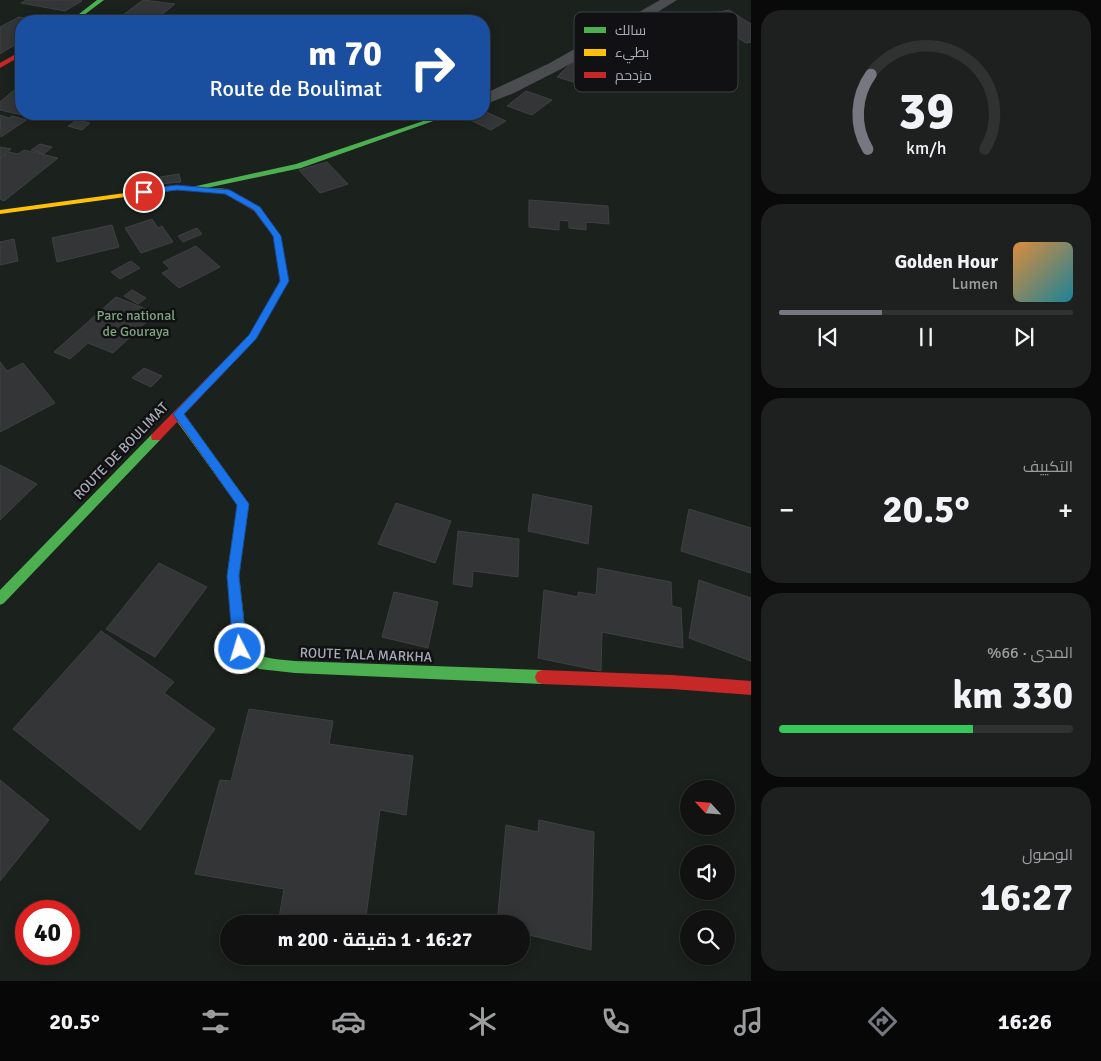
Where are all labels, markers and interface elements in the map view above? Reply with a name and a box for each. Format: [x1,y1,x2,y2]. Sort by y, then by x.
legend [574,12,738,92]
text: سالك [615,22,646,39]
text: 70 m [308,32,382,75]
icon: right [400,35,465,100]
text: بطيء [615,44,649,64]
text: مزدحم [615,67,652,85]
text: Route de Boulimat [209,75,382,102]
text: 39 [898,79,954,143]
text: km/h [906,137,946,159]
pin [123,171,165,213]
icon: arrive [130,178,158,206]
text: Golden Hour [895,250,998,274]
text: Lumen [952,274,998,294]
park label: Parc national de Gouraya [97,307,175,340]
icon: previous [814,323,842,351]
icon: pause [912,323,940,351]
icon: next [1010,323,1038,351]
street label: ROUTE DE BOULIMAT [70,399,172,503]
text: التكييف [1023,457,1073,477]
text: 20.5° [882,486,970,533]
text: − [779,493,794,527]
text: + [1058,493,1073,527]
position arrow [213,622,265,674]
text: المدى · 66% [987,643,1073,663]
street label: ROUTE TALA MARKHA [299,644,433,666]
text: 330 km [952,672,1073,719]
north arrow [680,780,735,835]
map controls [680,780,735,965]
button: sound [680,845,735,900]
text: الوصول [1022,845,1073,865]
text: 16:27 [980,874,1073,921]
speed limit sign: 40 [15,900,80,965]
button: search [680,910,735,965]
text: 16:27 · 1 دقيقة · 200 m [278,928,472,952]
icon: filters [198,1004,233,1039]
icon: car [331,1004,366,1039]
icon: climate [465,1004,500,1039]
icon: phone [598,1004,633,1039]
icon: music [731,1004,766,1039]
icon: directions [865,1004,900,1039]
text: 20.5° [49,1008,100,1035]
text: 16:26 [998,1008,1052,1035]

